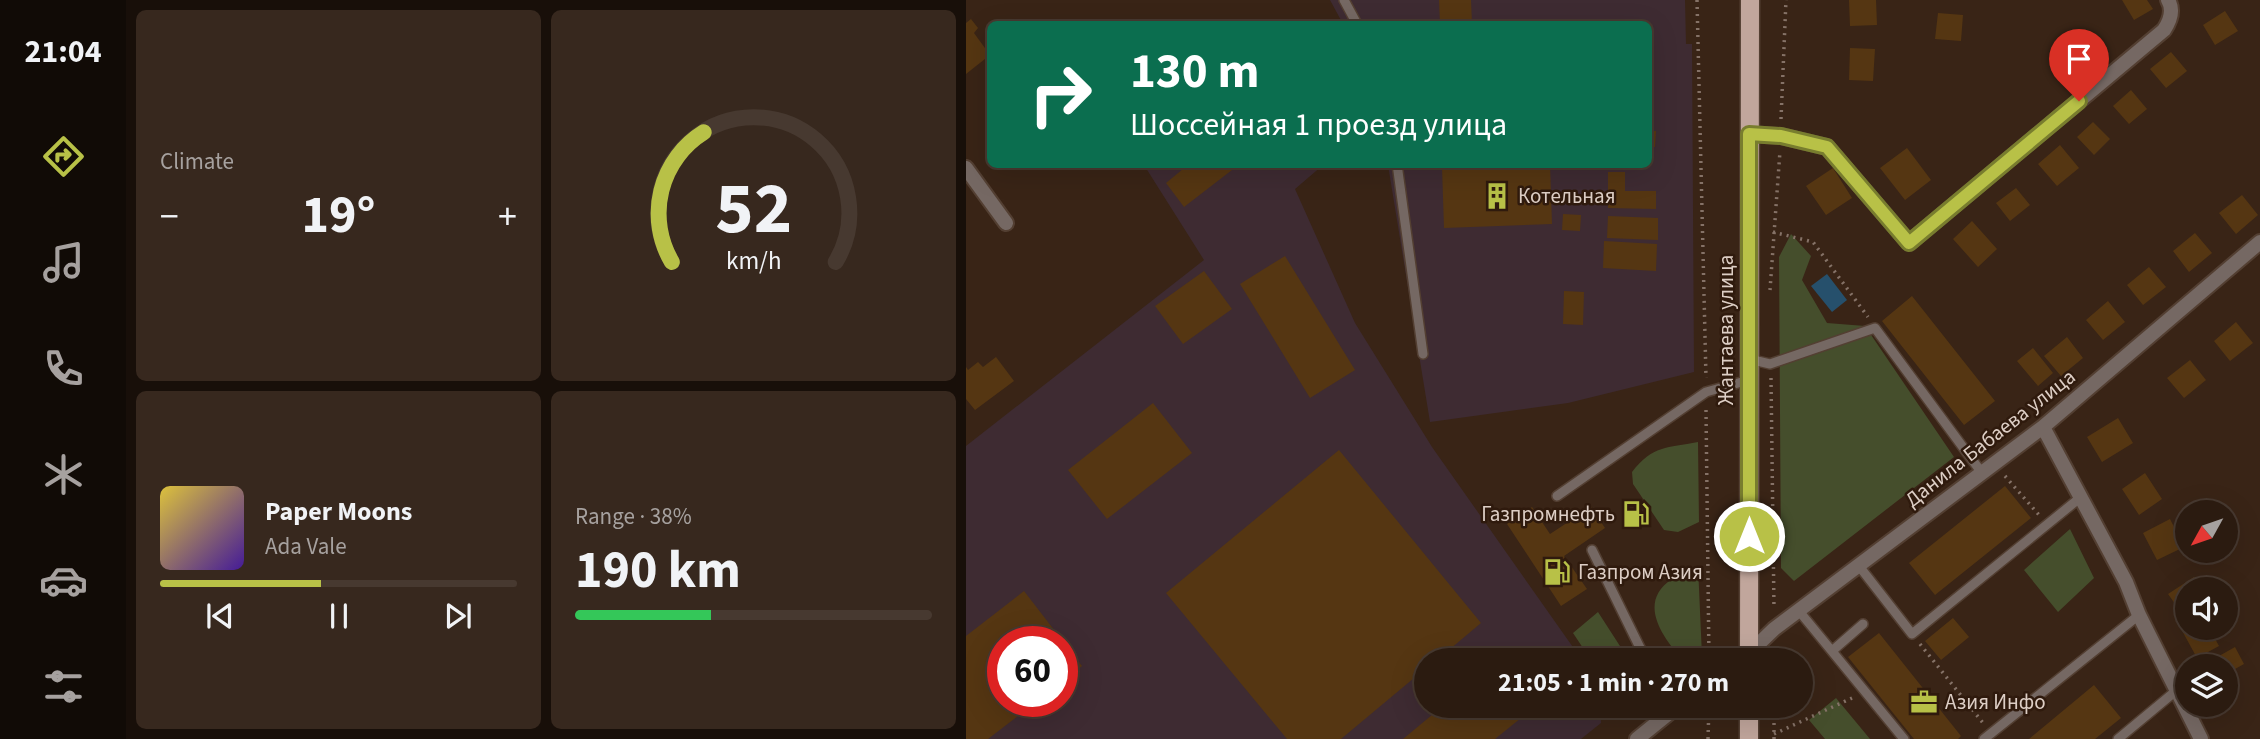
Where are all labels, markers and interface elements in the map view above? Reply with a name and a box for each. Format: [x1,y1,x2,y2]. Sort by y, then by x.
text: 21:04 [24,29,102,75]
pin [2049,29,2109,101]
text: 130 m [1130,37,1259,107]
icon: arrive [2060,40,2098,78]
icon: right [1015,49,1106,140]
text: Шоссейная 1 проезд улица [1130,102,1507,148]
icon: directions [39,132,88,181]
text: Climate [160,145,234,178]
text: 52 [715,157,792,261]
text: 19° [302,179,375,253]
building icon: Котельная [1482,181,1512,211]
place label: Котельная [1518,181,1615,211]
text: − [160,190,179,244]
text: + [498,190,517,244]
icon: music [39,238,88,287]
text: km/h [726,242,781,278]
street label: Жантаева улица [1711,255,1741,405]
icon: phone [39,344,88,393]
street label: Данила Бабаева улица [1898,362,2082,514]
icon: climate [39,450,88,499]
text: Paper Moons [265,493,412,530]
place label: Газпромнефть [1481,499,1615,529]
fuel station icon: Газпромнефть [1621,499,1651,529]
position arrow [1712,499,1786,573]
text: Range · 38% [575,500,692,533]
north arrow [2175,500,2238,564]
map controls [2175,500,2238,717]
text: Ada Vale [265,530,347,563]
text: 190 km [575,534,741,608]
icon: car [39,556,88,605]
fuel station icon: Газпром Азия [1542,557,1572,587]
place label: Газпром Азия [1578,557,1703,587]
button: sound [2175,577,2238,640]
icon: previous [201,597,239,635]
icon: pause [320,597,358,635]
icon: next [439,597,477,635]
speed limit sign: 60 [987,626,1078,717]
button: layers [2175,654,2238,717]
icon: filters [39,662,88,711]
text: 21:05 · 1 min · 270 m [1498,664,1729,701]
office icon: Азия Инфо [1909,687,1939,717]
place label: Азия Инфо [1945,687,2046,717]

